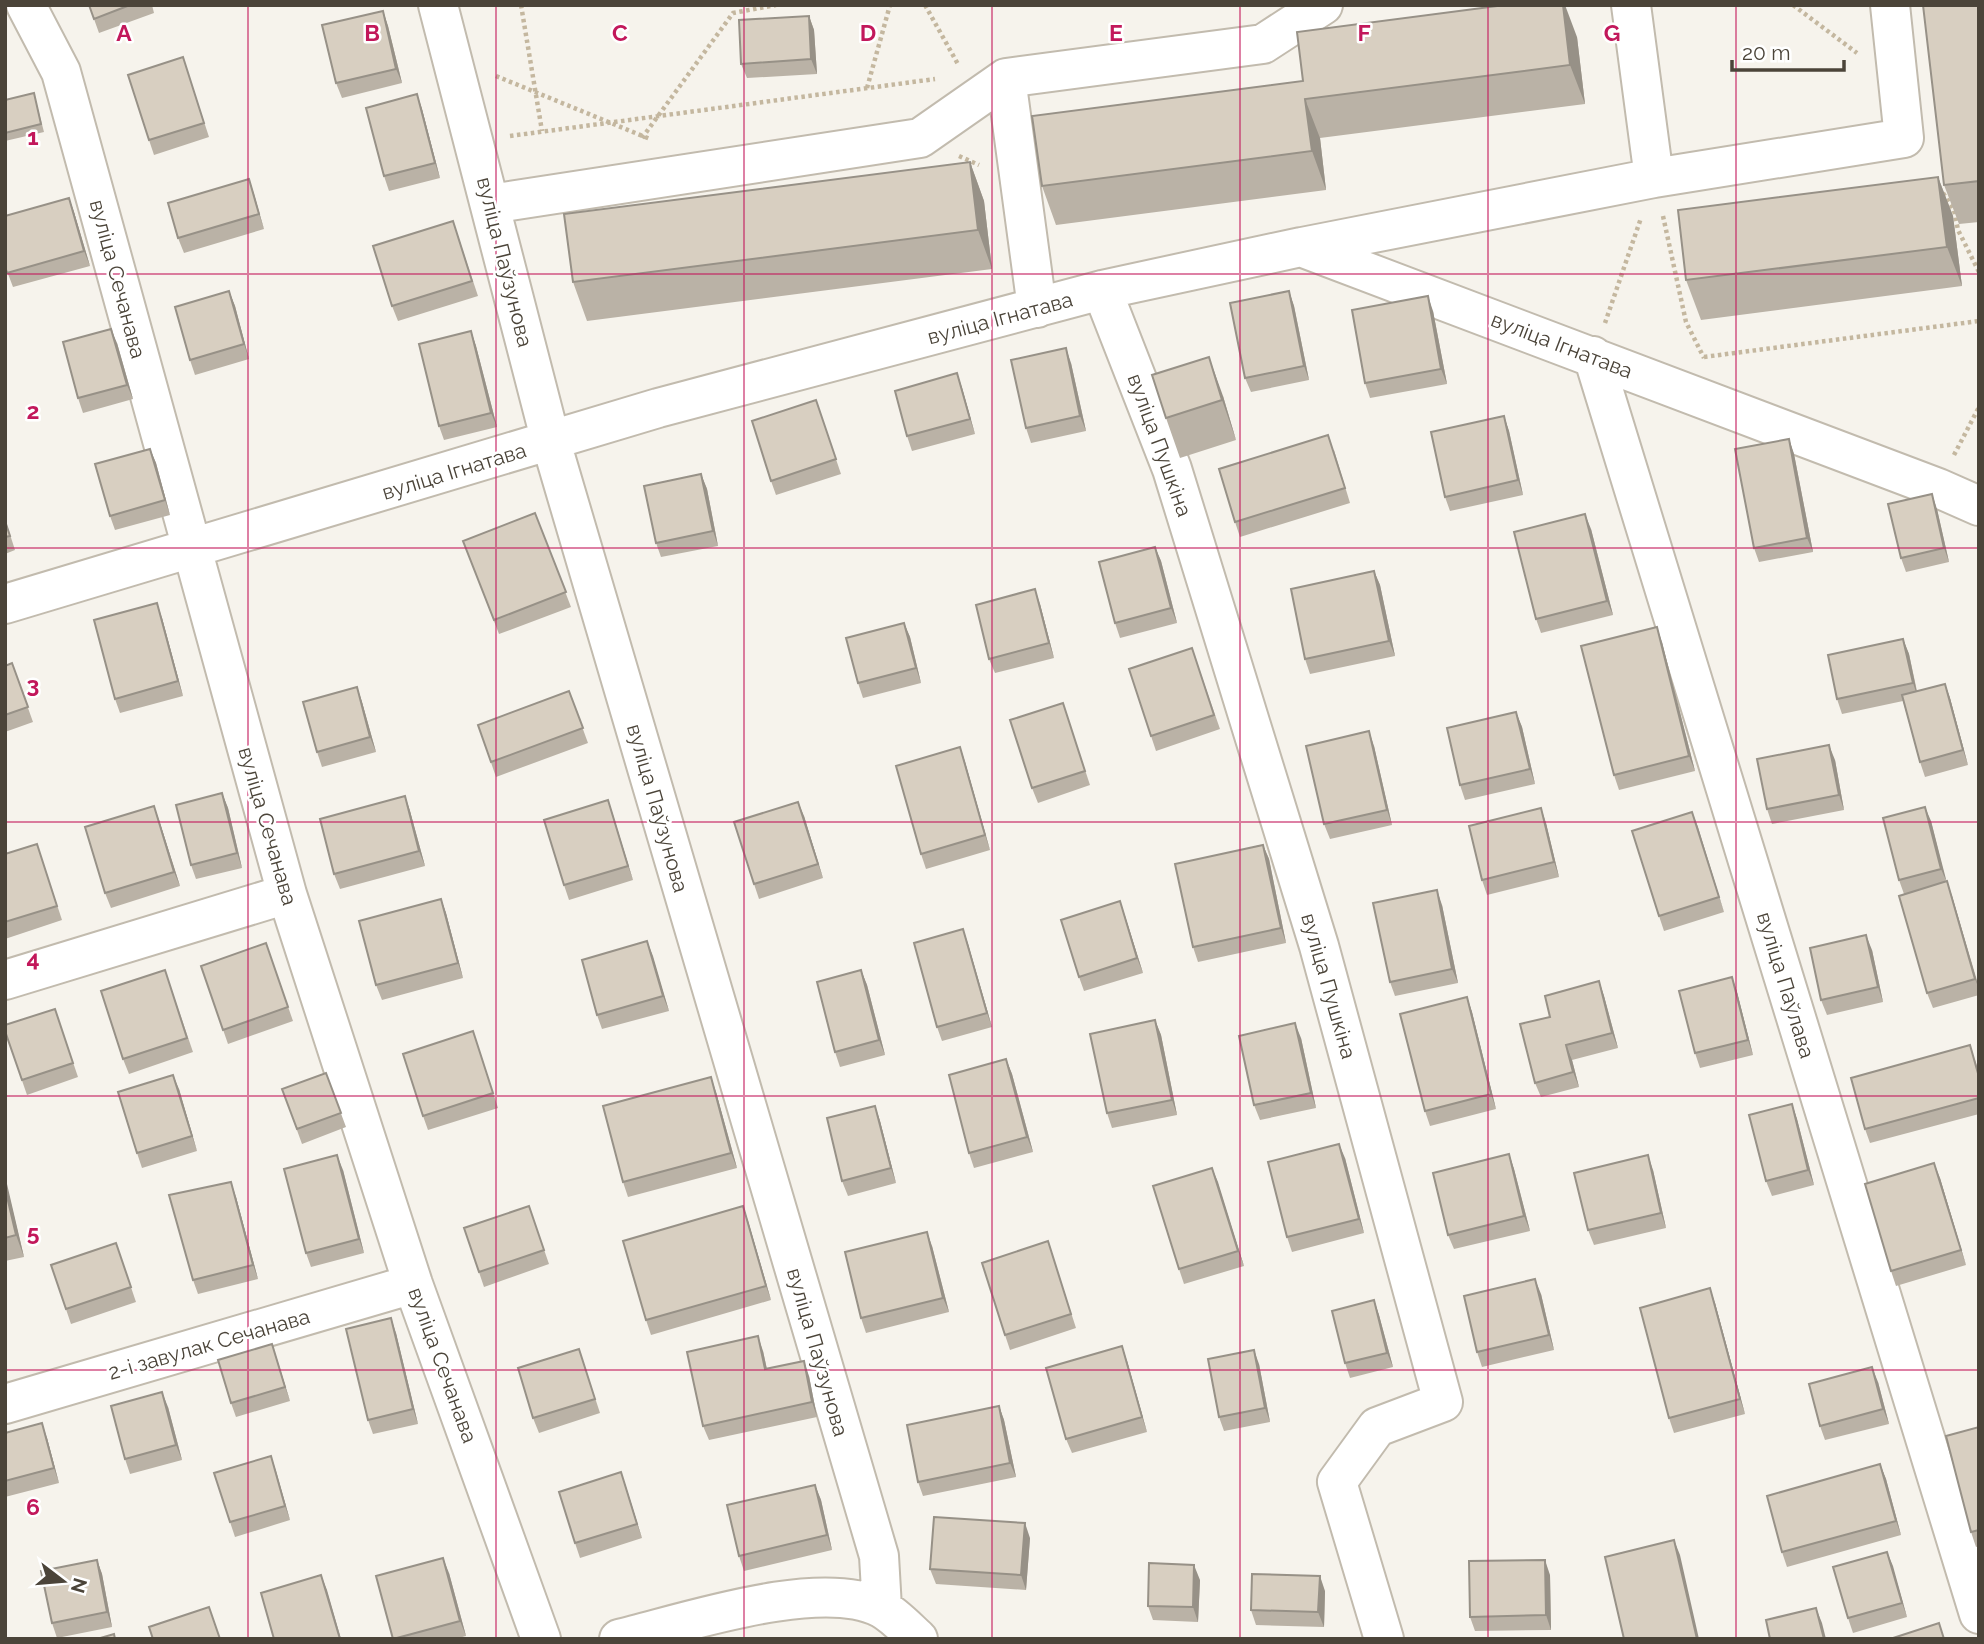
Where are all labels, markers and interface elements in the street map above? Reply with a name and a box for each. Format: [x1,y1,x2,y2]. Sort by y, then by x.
text: A [116,19,132,46]
text: B [364,19,380,46]
text: C [612,19,628,46]
text: D [860,19,876,46]
text: E [1109,19,1123,46]
text: F [1357,19,1371,46]
text: G [1604,19,1620,46]
scale bar [1732,28,1844,72]
text: 20 m [1742,40,1790,65]
text: 1 [27,123,39,150]
street label: вуліца Паўзунова [472,175,538,349]
street label: вуліца Сечанава [85,197,151,361]
street label: вуліца Ігнатава [925,287,1075,349]
street label: вуліца Ігнатава [1488,307,1636,383]
street label: вуліца Пушкіна [1123,370,1197,520]
text: 2 [27,397,39,424]
street label: вуліца Ігнатава [379,437,529,505]
text: 3 [27,671,39,698]
street label: вуліца Паўзунова [622,721,694,895]
street label: вуліца Сечанава [233,744,303,908]
street label: вуліца Паўлава [1752,909,1820,1061]
street label: вуліца Пушкіна [1296,910,1362,1062]
text: 4 [26,945,40,972]
text: 5 [27,1219,40,1246]
street label: вуліца Паўзунова [782,1265,854,1439]
street label: вуліца Сечанава [403,1284,483,1446]
street label: 2-і завулак Сечанава [105,1303,313,1385]
text: 6 [26,1493,40,1520]
north arrow [28,1546,98,1616]
text: N [67,1576,92,1596]

